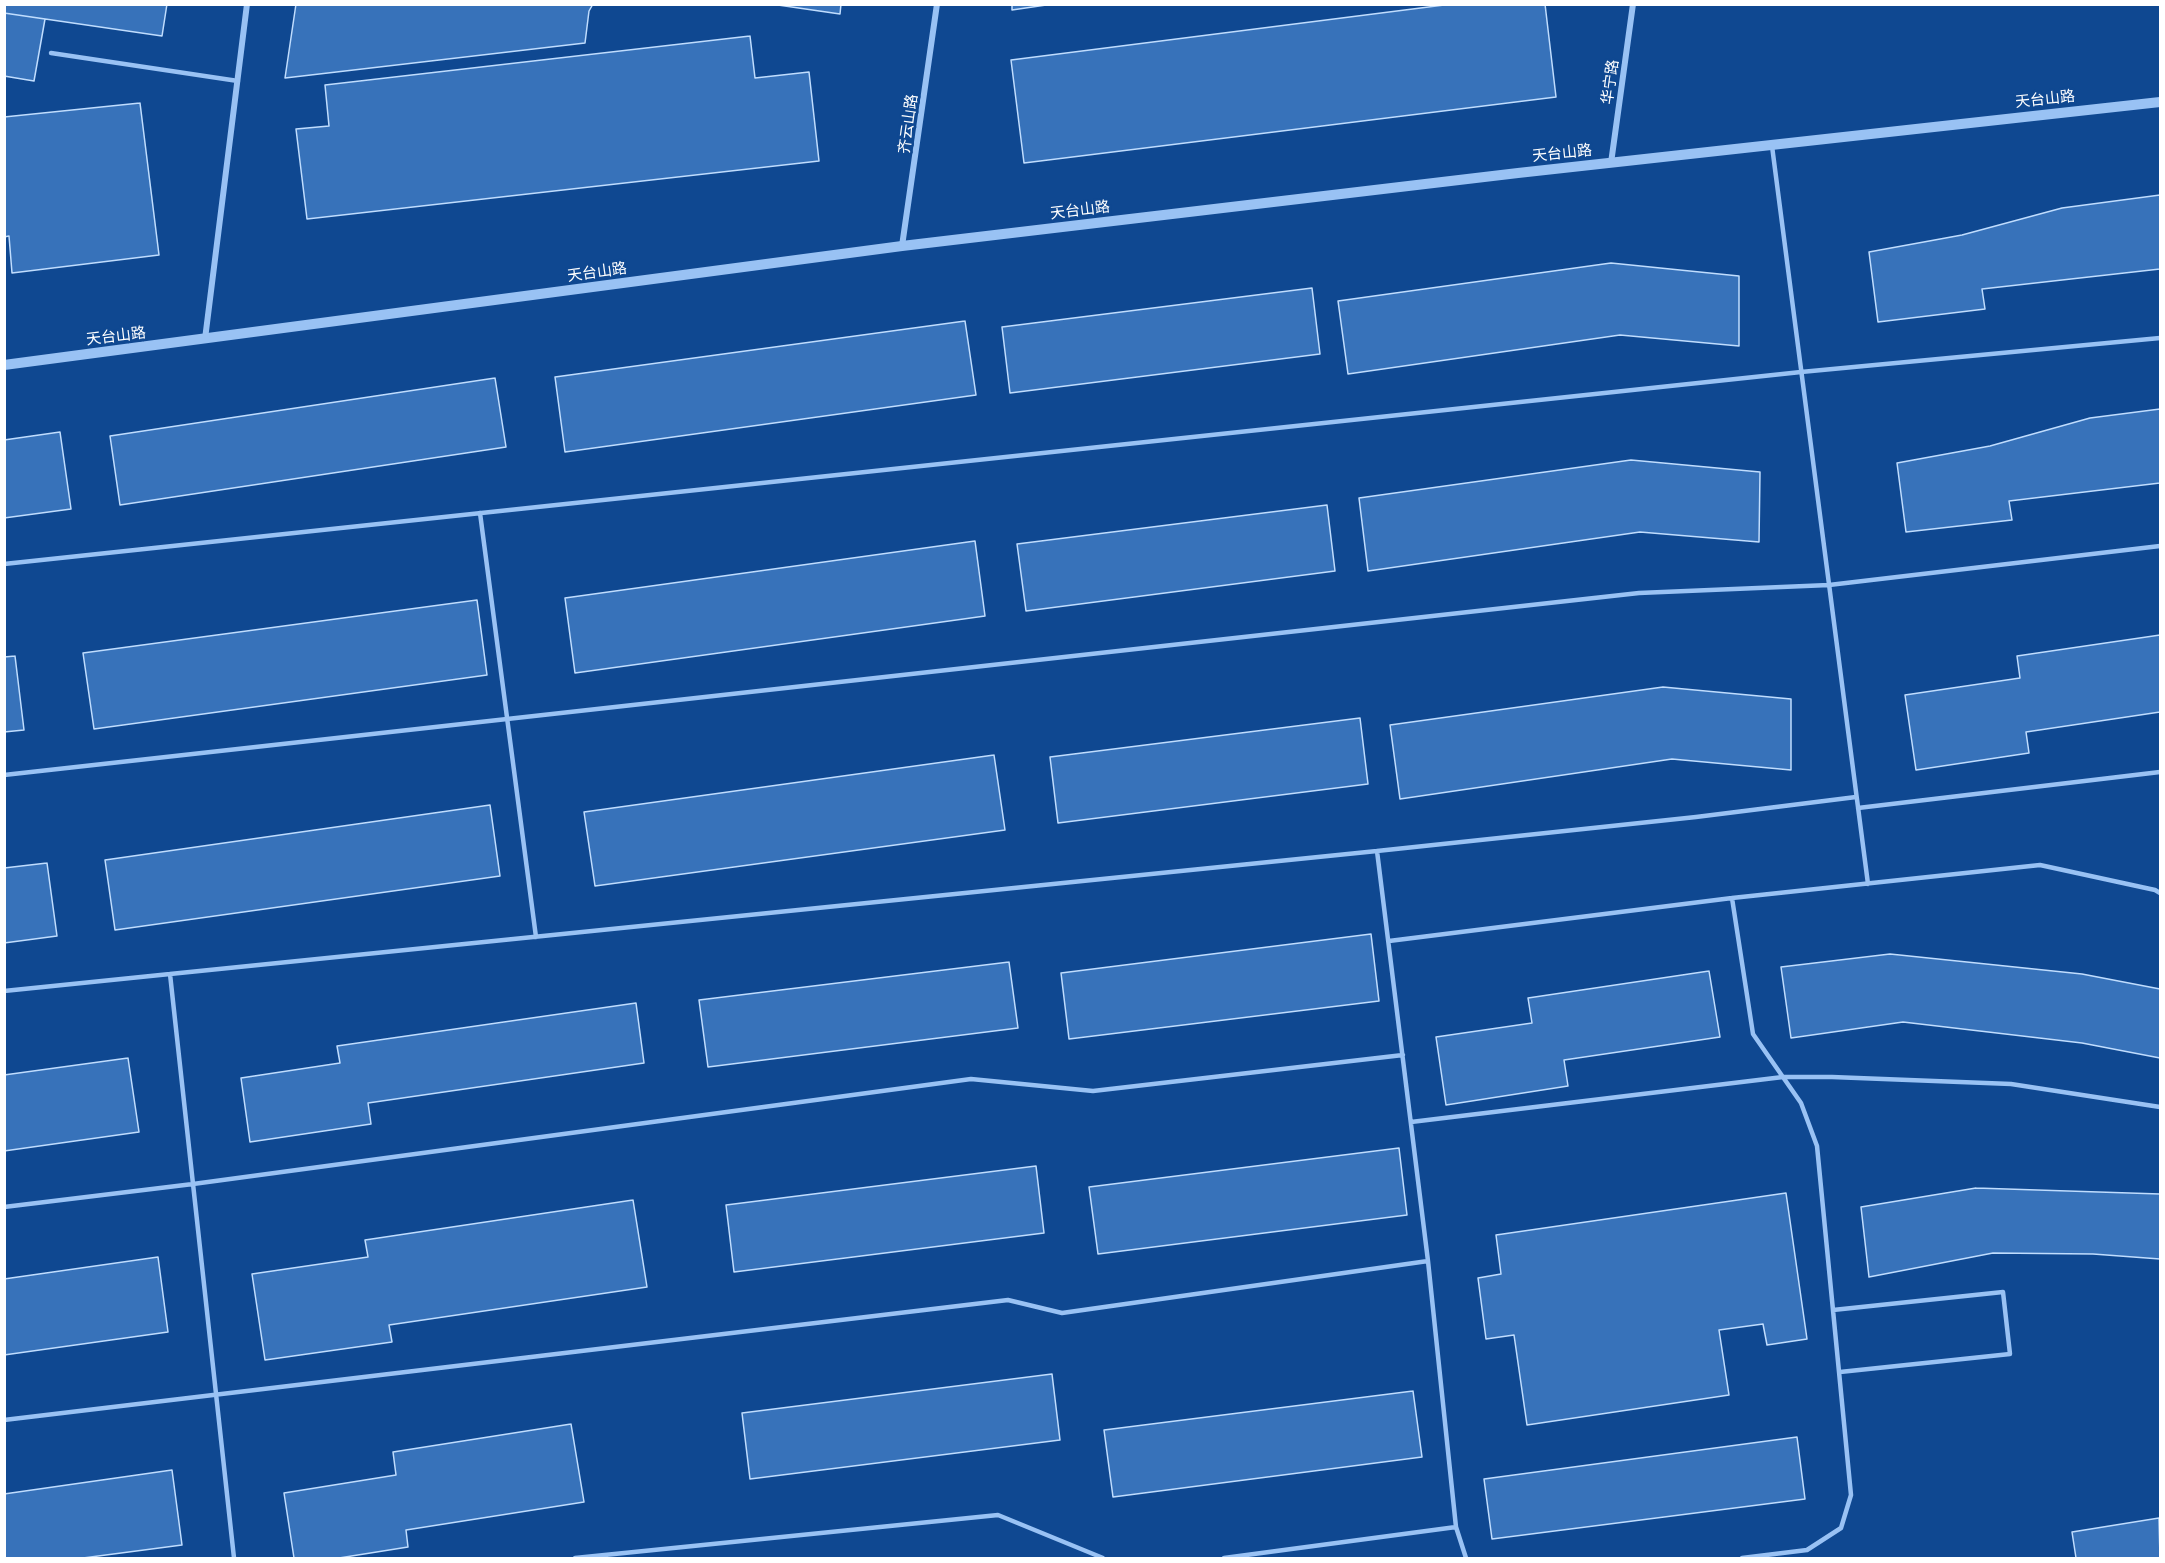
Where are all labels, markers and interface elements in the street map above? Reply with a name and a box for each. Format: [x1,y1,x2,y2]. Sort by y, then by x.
street label: 华宁路 [1598,58,1622,106]
street label: 天台山路 [2014,87,2076,111]
street label: 齐云山路 [895,93,921,155]
street label: 天台山路 [1531,141,1593,165]
street label: 天台山路 [1049,197,1111,223]
street label: 天台山路 [566,259,628,285]
street label: 天台山路 [85,323,147,349]

